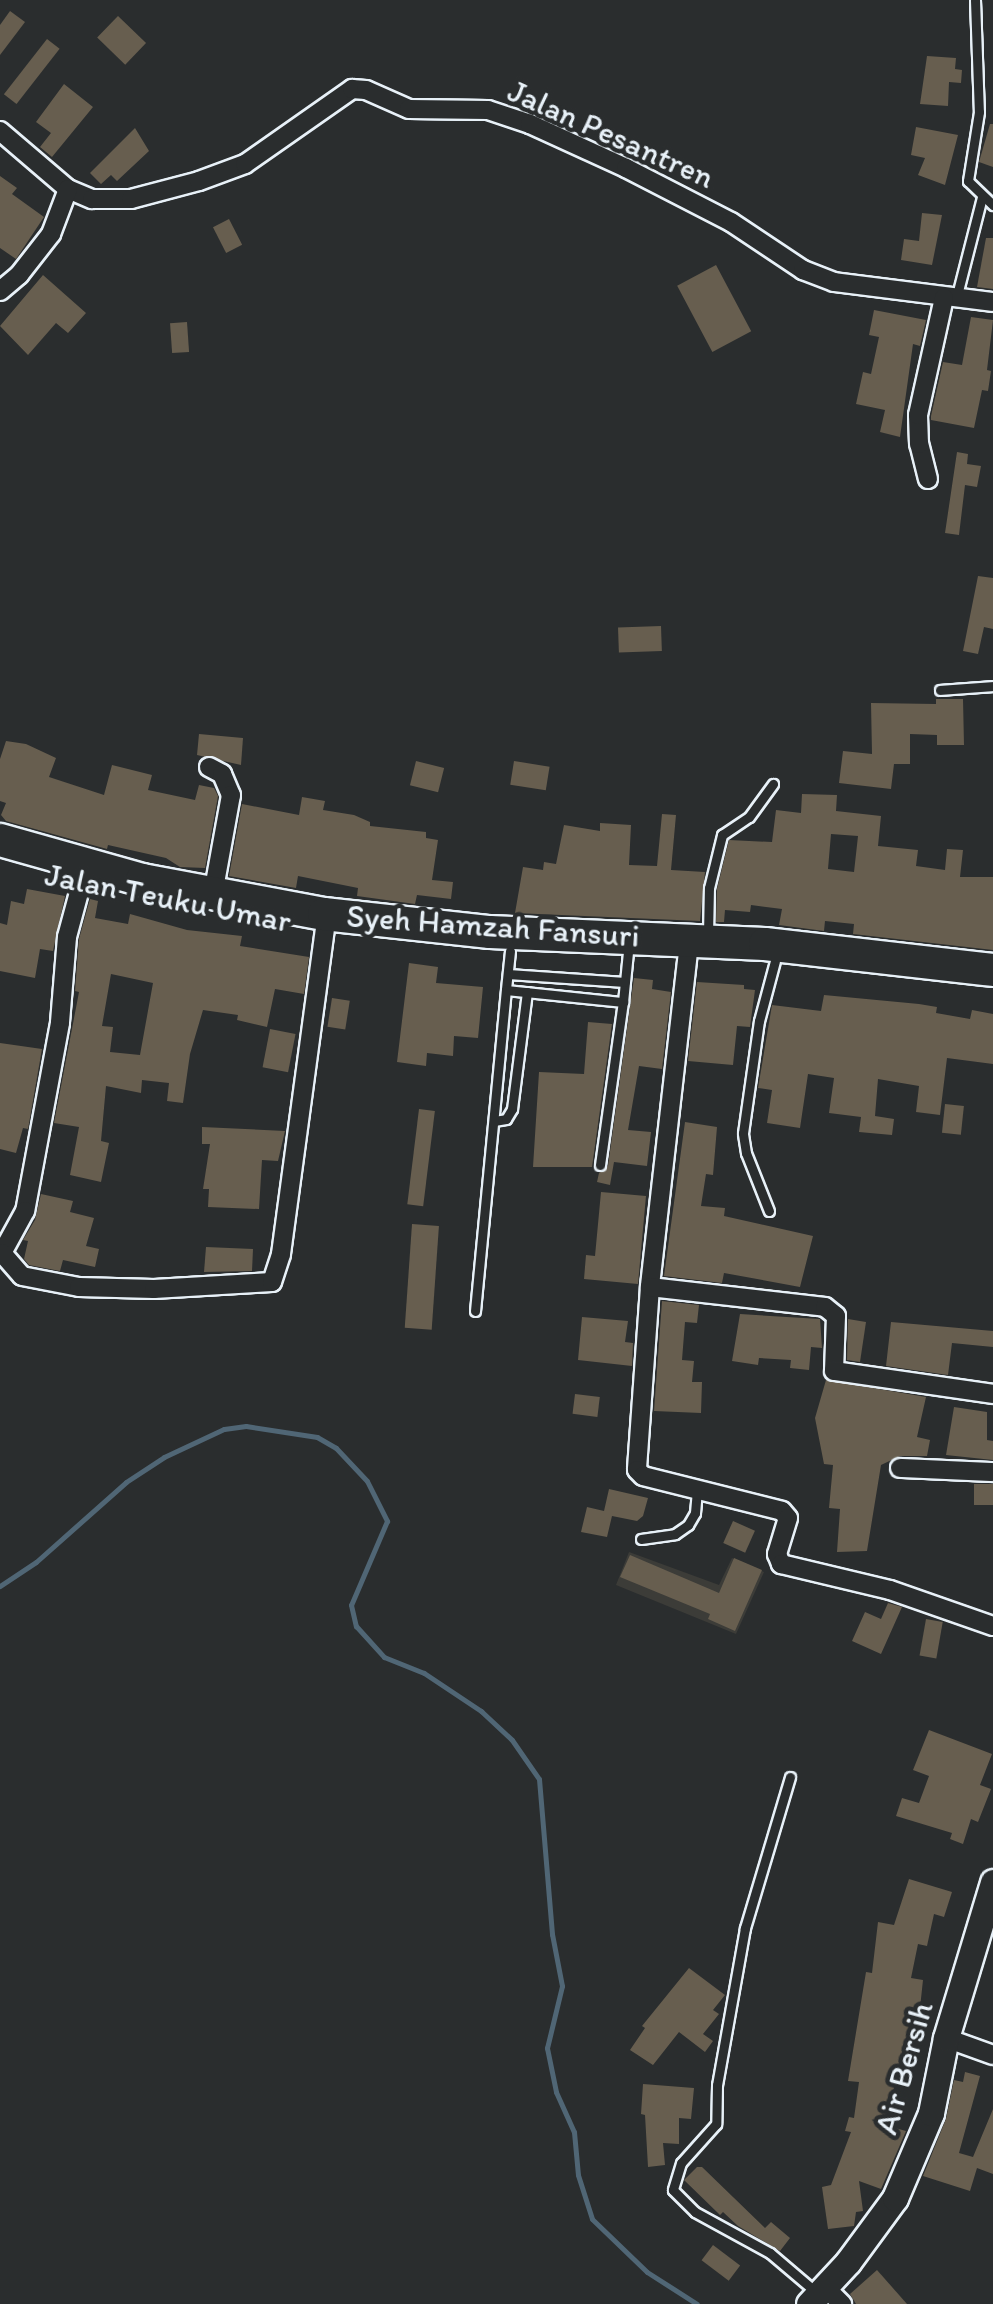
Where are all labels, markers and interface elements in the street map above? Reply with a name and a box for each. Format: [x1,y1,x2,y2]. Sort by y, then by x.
street label: Jalan Pesantren [504,72,718,196]
street label: Jalan Teuku Umar [43,856,293,940]
street label: Syeh Hamzah Fansuri [345,897,641,955]
street label: Air Bersih [867,1997,941,2139]

